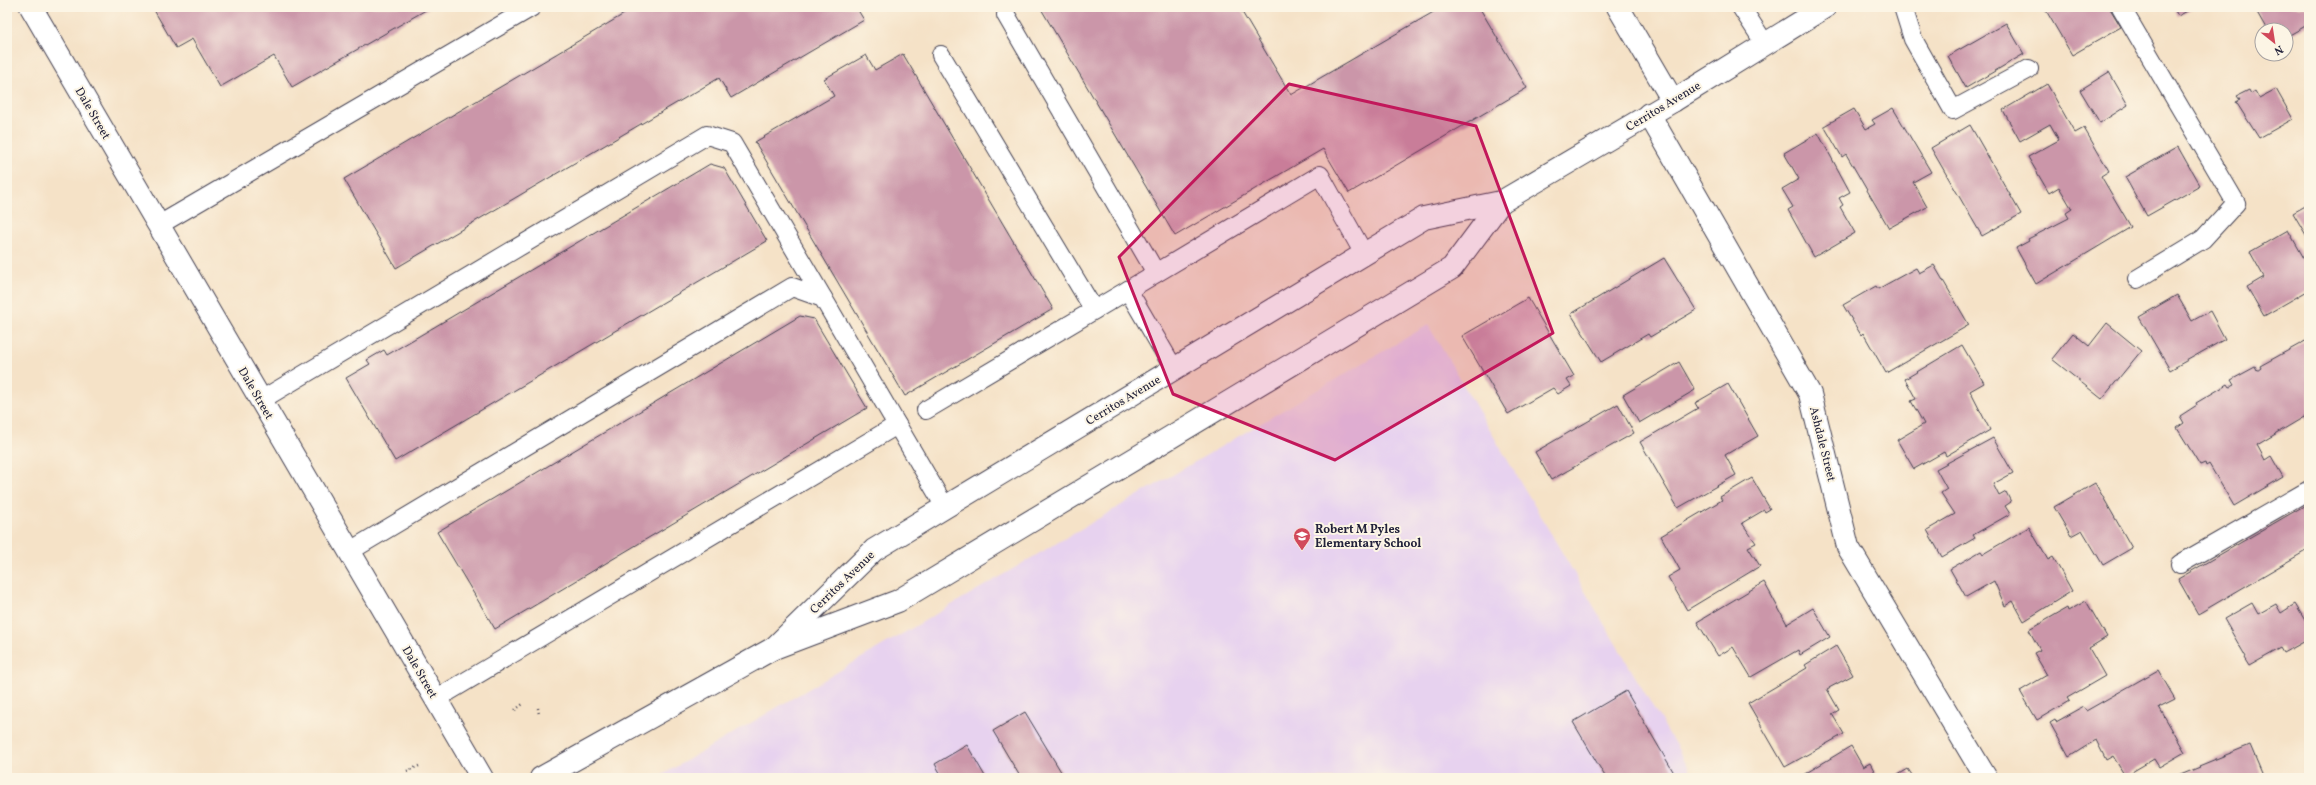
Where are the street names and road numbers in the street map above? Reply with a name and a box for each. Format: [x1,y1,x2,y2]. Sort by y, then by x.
street label: Cerritos Avenue [1623,78,1704,135]
street label: Dale Street [71,84,114,143]
street label: Dale Street [234,364,277,423]
street label: Cerritos Avenue [1083,372,1164,429]
street label: Ashdale Street [1805,405,1839,483]
street label: Cerritos Avenue [807,547,879,618]
street label: Dale Street [398,643,441,702]

